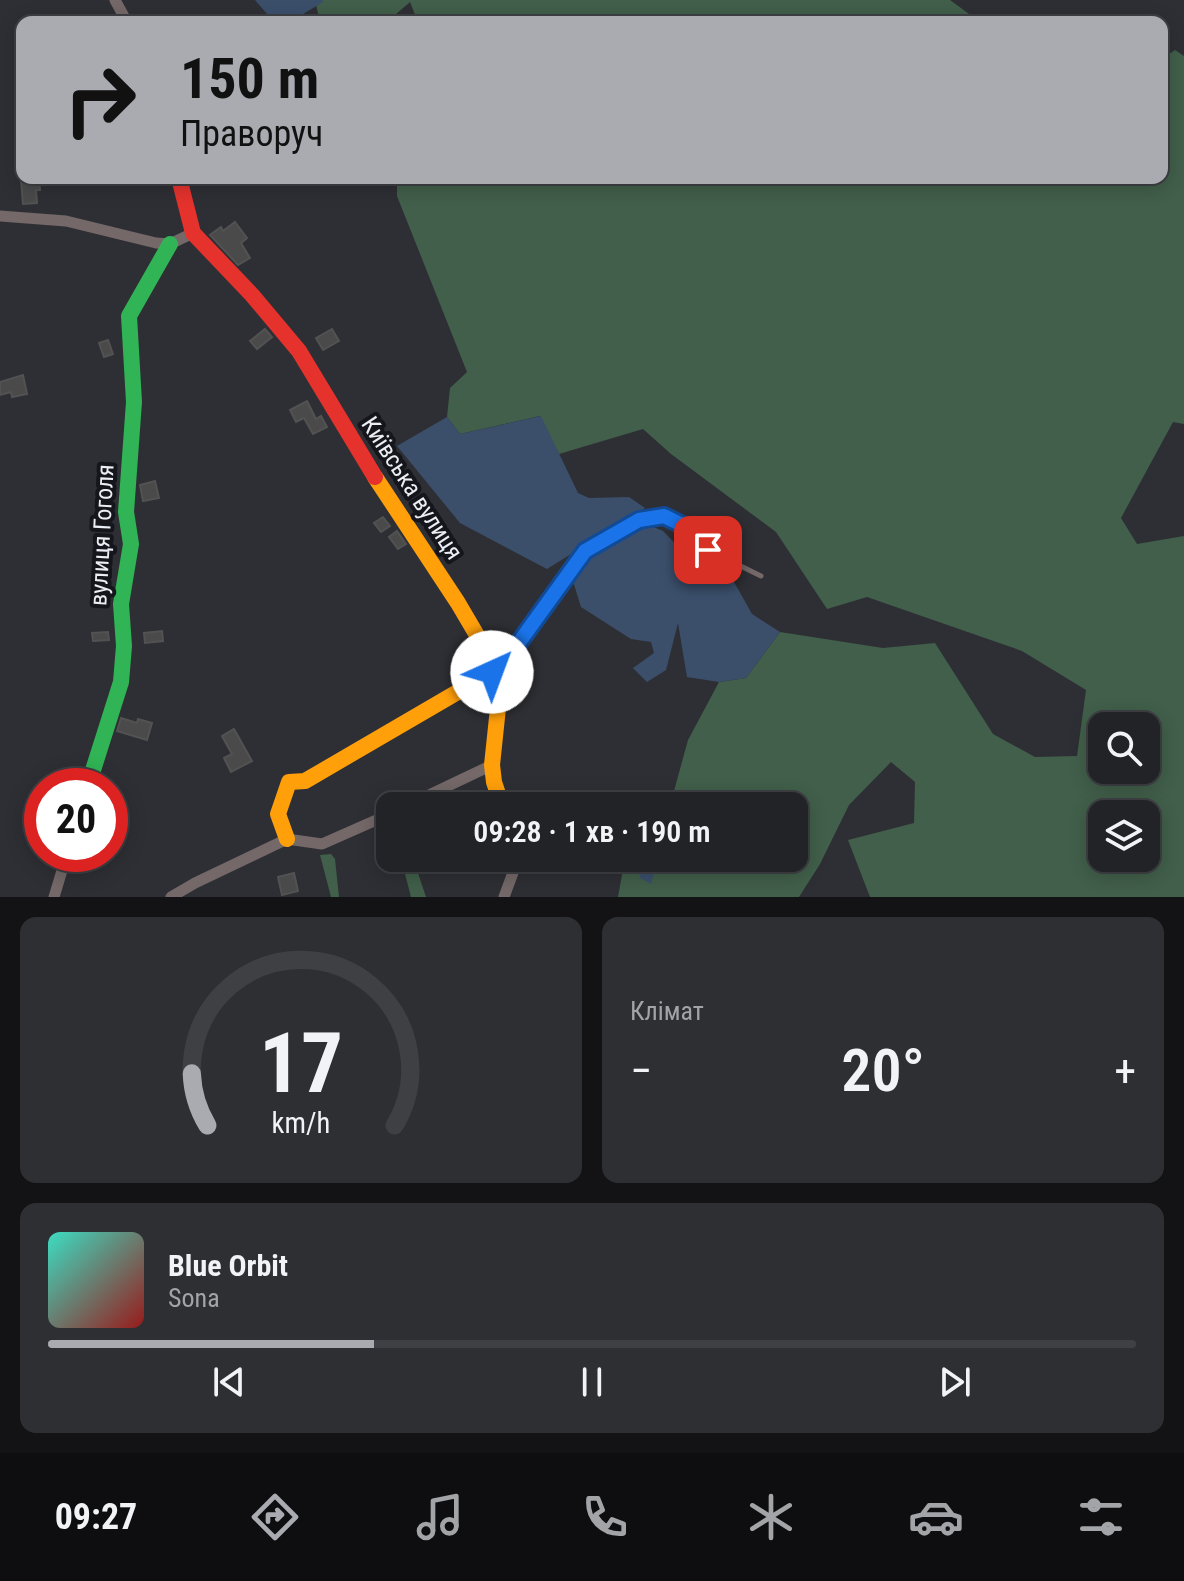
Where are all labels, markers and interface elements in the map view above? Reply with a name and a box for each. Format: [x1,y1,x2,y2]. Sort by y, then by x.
text: 150 m [180,46,319,112]
icon: right [48,48,152,152]
text: Праворуч [180,113,323,155]
street label: Київська вулиця [355,411,469,565]
street label: вулиця Гоголя [84,464,120,606]
pin [674,516,742,584]
icon: arrive [686,528,730,572]
position arrow [450,630,534,714]
map controls [1088,712,1160,872]
button: search [1088,712,1160,784]
speed limit sign: 20 [24,768,128,872]
button: layers [1088,800,1160,872]
text: 09:28 · 1 хв · 190 m [473,814,711,849]
text: Клімат [630,996,704,1026]
text: 17 [259,1015,343,1112]
text: 20° [841,1035,925,1106]
text: − [630,1045,652,1097]
text: + [1114,1045,1136,1097]
text: km/h [272,1106,330,1140]
text: Blue Orbit [168,1248,288,1283]
text: Sona [168,1283,220,1313]
icon: previous [207,1360,251,1404]
icon: pause [570,1360,614,1404]
icon: next [933,1360,977,1404]
icon: directions [247,1489,303,1545]
icon: music [412,1489,468,1545]
icon: phone [577,1489,633,1545]
icon: climate [743,1489,799,1545]
icon: car [908,1489,964,1545]
icon: filters [1073,1489,1129,1545]
text: 09:27 [55,1496,137,1538]

